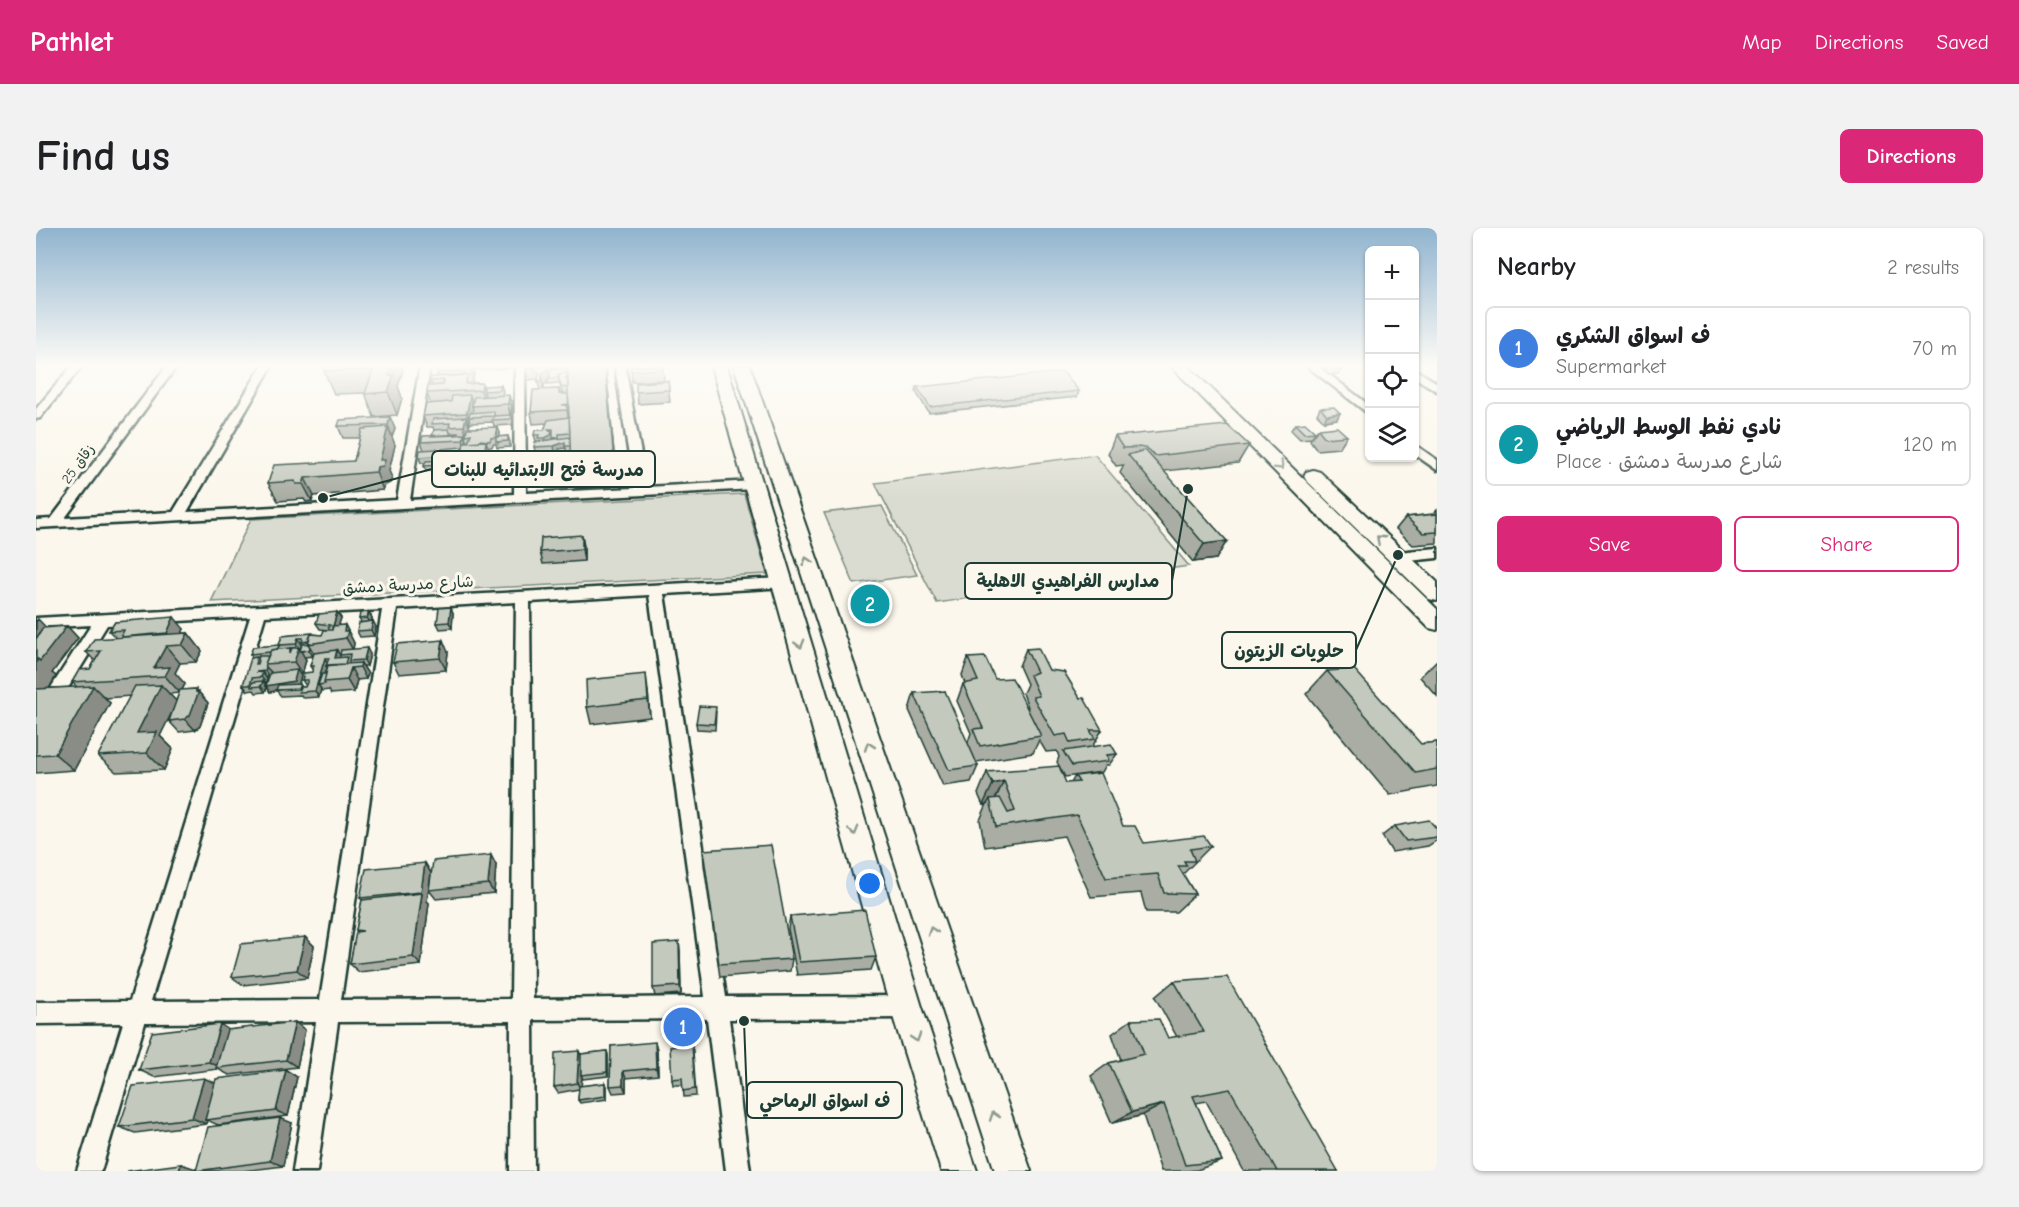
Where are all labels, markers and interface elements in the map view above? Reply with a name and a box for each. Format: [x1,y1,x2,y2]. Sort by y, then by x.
text: Pathlet [30,26,113,58]
text: Map [1742,30,1782,54]
text: Directions [1815,30,1904,54]
text: Saved [1937,30,1989,54]
button: Directions [1840,129,1983,183]
text: Find us [36,132,170,181]
map controls [1365,246,1419,462]
button: + [1365,246,1419,300]
text: Nearby [1497,252,1576,282]
text: 2 results [1887,256,1959,279]
button: − [1365,300,1419,354]
text: ف اسواق الشكري [1556,323,1710,349]
text: 1 [1515,337,1522,360]
text: 70 m [1912,337,1957,360]
button: locate [1365,354,1419,408]
text: Supermarket [1556,355,1666,378]
button: layers [1365,408,1419,462]
text: نادي نفط الوسط الرياضي [1556,414,1781,440]
text: 2 [1514,433,1523,456]
text: 120 m [1903,433,1957,456]
street label: زقاق 25 [58,441,98,487]
text: Place · شارع مدرسة دمشق [1556,450,1782,473]
callout: مدرسة فتح الابتدائيه للبنات [432,451,655,487]
one-way arrow [1273,459,1284,469]
text: مدرسة فتح الابتدائيه للبنات [444,460,644,482]
button: Save [1497,516,1722,572]
button: Share [1734,516,1959,572]
one-way arrow [1376,535,1386,546]
one-way arrow [802,556,815,567]
callout: مدارس الفراهيدي الاهلية [965,563,1172,599]
text: مدارس الفراهيدي الاهلية [977,571,1159,595]
street label: شارع مدرسة دمشق [342,573,474,599]
pin: 2 [850,582,890,626]
callout: حلويات الزيتون [1222,632,1356,668]
one-way arrow [793,638,805,649]
text: حلويات الزيتون [1234,641,1344,663]
one-way arrow [864,741,877,752]
one-way arrow [847,825,859,836]
your location [855,869,884,898]
one-way arrow [926,926,939,937]
pin: 1 [664,1004,702,1050]
one-way arrow [909,1032,921,1043]
callout: ف اسواق الرماحي [747,1082,902,1118]
text: ف اسواق الرماحي [760,1091,890,1117]
one-way arrow [989,1111,1002,1122]

